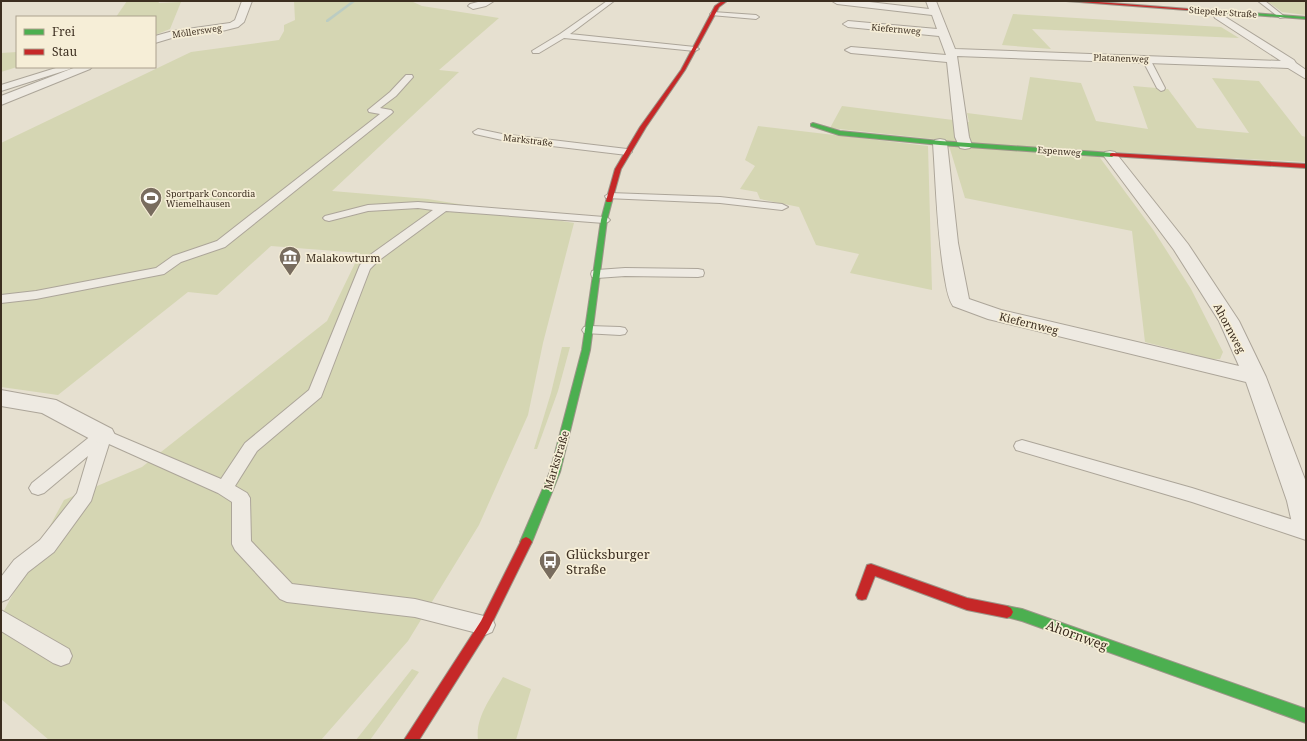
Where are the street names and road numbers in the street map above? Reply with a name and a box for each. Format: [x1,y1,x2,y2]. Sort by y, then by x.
street label: Stiepeler Straße [1189,3,1258,21]
street label: Kiefernweg [871,20,921,38]
street label: Möllersweg [171,21,223,41]
street label: Platanenweg [1093,51,1149,65]
street label: Markstraße [502,131,554,150]
street label: Espenweg [1037,143,1081,159]
street label: Ahornweg [1211,300,1249,356]
street label: Kiefernweg [998,308,1060,338]
street label: Markstraße [540,428,572,491]
street label: Ahornweg [1044,615,1110,655]

